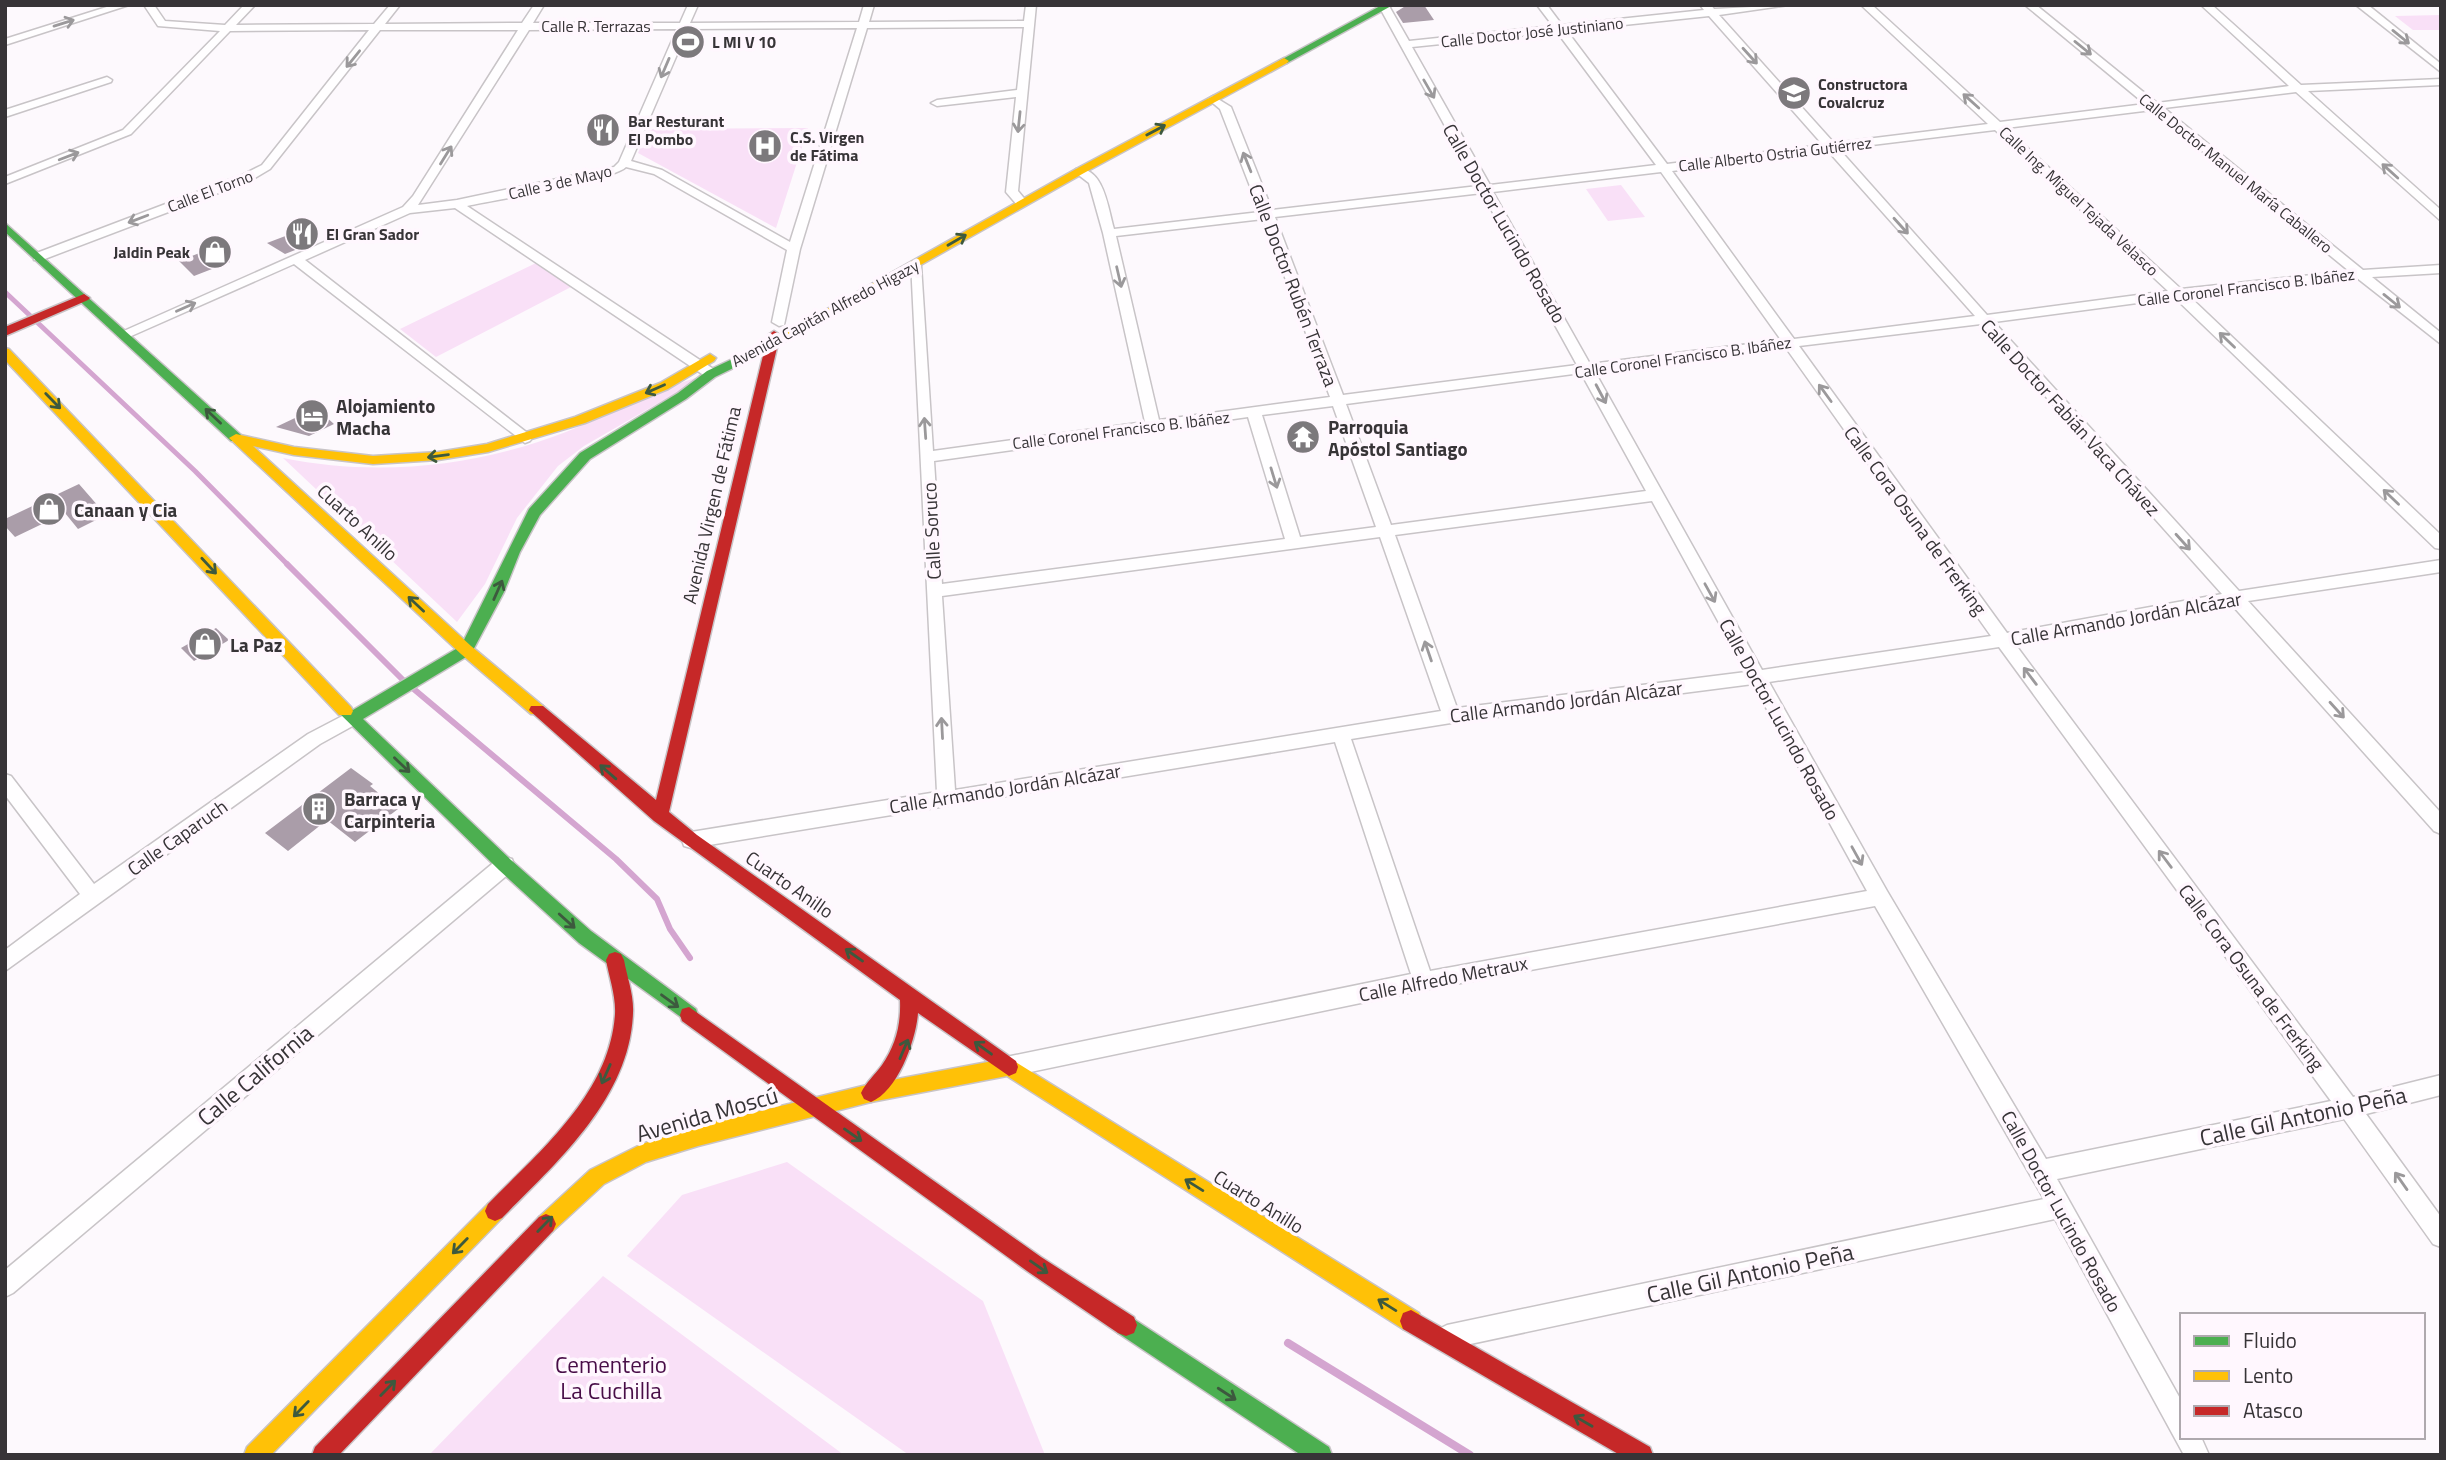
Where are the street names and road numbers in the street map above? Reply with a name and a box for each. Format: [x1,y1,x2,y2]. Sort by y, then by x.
street label: Calle Doctor José Justiniano [1440,10,1624,54]
street label: Calle R. Terrazas [541,14,651,38]
street label: Calle Doctor Manuel María Caballero [2134,87,2338,259]
street label: Calle Doctor Lucindo Rosado [1436,118,1574,328]
street label: Calle Ing. Miguel Tejada Velasco [1994,121,2164,281]
street label: Calle Alberto Ostria Gutiérrez [1677,130,1873,178]
street label: Calle 3 de Mayo [506,158,614,206]
street label: Calle El Torno [164,164,256,218]
street label: Calle Doctor Rubén Terraza [1242,180,1346,391]
street label: Avenida Capitán Alfredo Higazy [727,253,923,373]
street label: Calle Coronel Francisco B. Ibáñez [2136,262,2356,312]
street label: Calle Doctor Fabián Vaca Chávez [1974,312,2168,522]
street label: Calle Coronel Francisco B. Ibáñez [1573,330,1793,384]
street label: Avenida Virgen de Fátima [674,403,748,607]
street label: Calle Coronel Francisco B. Ibáñez [1011,405,1231,455]
street label: Calle Cora Osuna de Frerking [1837,419,1995,621]
street label: Cuarto Anillo [311,477,405,567]
street label: Calle Soruco [914,482,948,580]
street label: Calle Armando Jordán Alcázar [2008,583,2244,653]
street label: Calle Doctor Lucindo Rosado [1712,613,1848,825]
street label: Calle Armando Jordán Alcázar [1448,672,1684,730]
street label: Calle Armando Jordán Alcázar [887,755,1123,821]
street label: Calle Caparuch [121,792,233,882]
street label: Cuarto Anillo [740,843,840,925]
street label: Calle Cora Osuna de Frerking [2172,877,2332,1077]
street label: Calle Alfredo Metraux [1356,947,1530,1009]
street label: Calle California [189,1016,321,1134]
street label: Avenida Moscú [632,1077,782,1151]
street label: Calle Gil Antonio Peña [2196,1077,2410,1155]
street label: Calle Doctor Lucindo Rosado [1994,1105,2130,1317]
street label: Cuarto Anillo [1208,1162,1310,1240]
street label: Calle Gil Antonio Peña [1643,1234,1857,1312]

